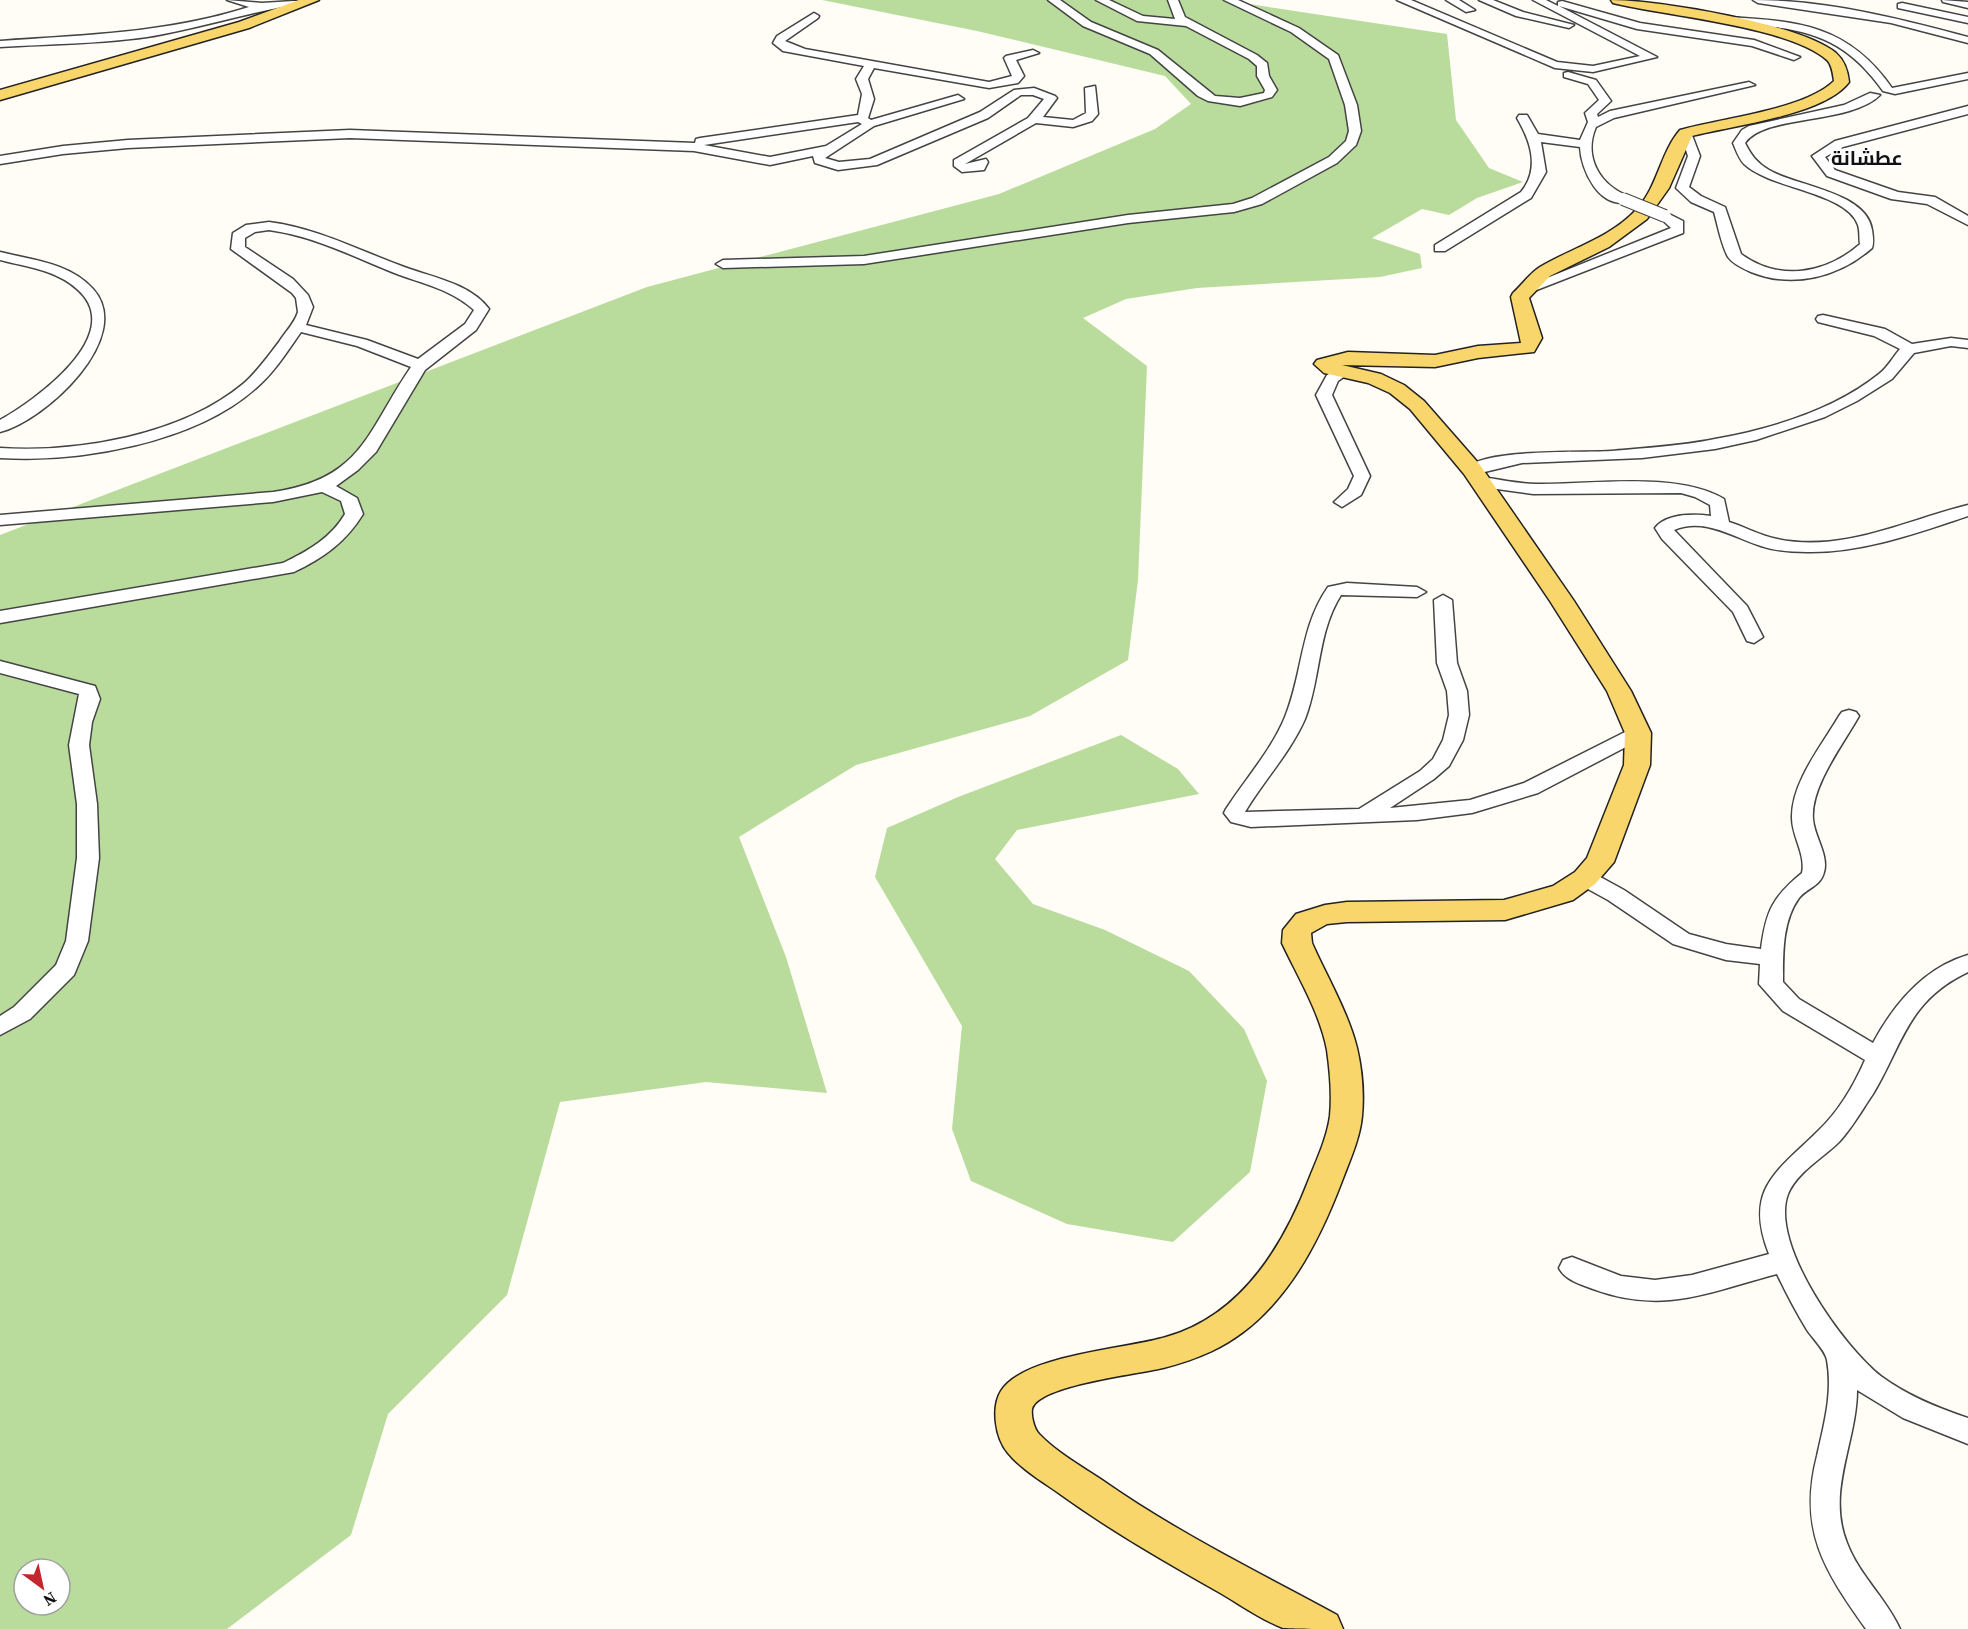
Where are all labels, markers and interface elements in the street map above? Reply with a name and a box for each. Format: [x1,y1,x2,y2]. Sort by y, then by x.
district label: عطشانة [1831,144,1903,172]
north arrow [12,1557,72,1617]
text: N [39,1587,61,1612]

